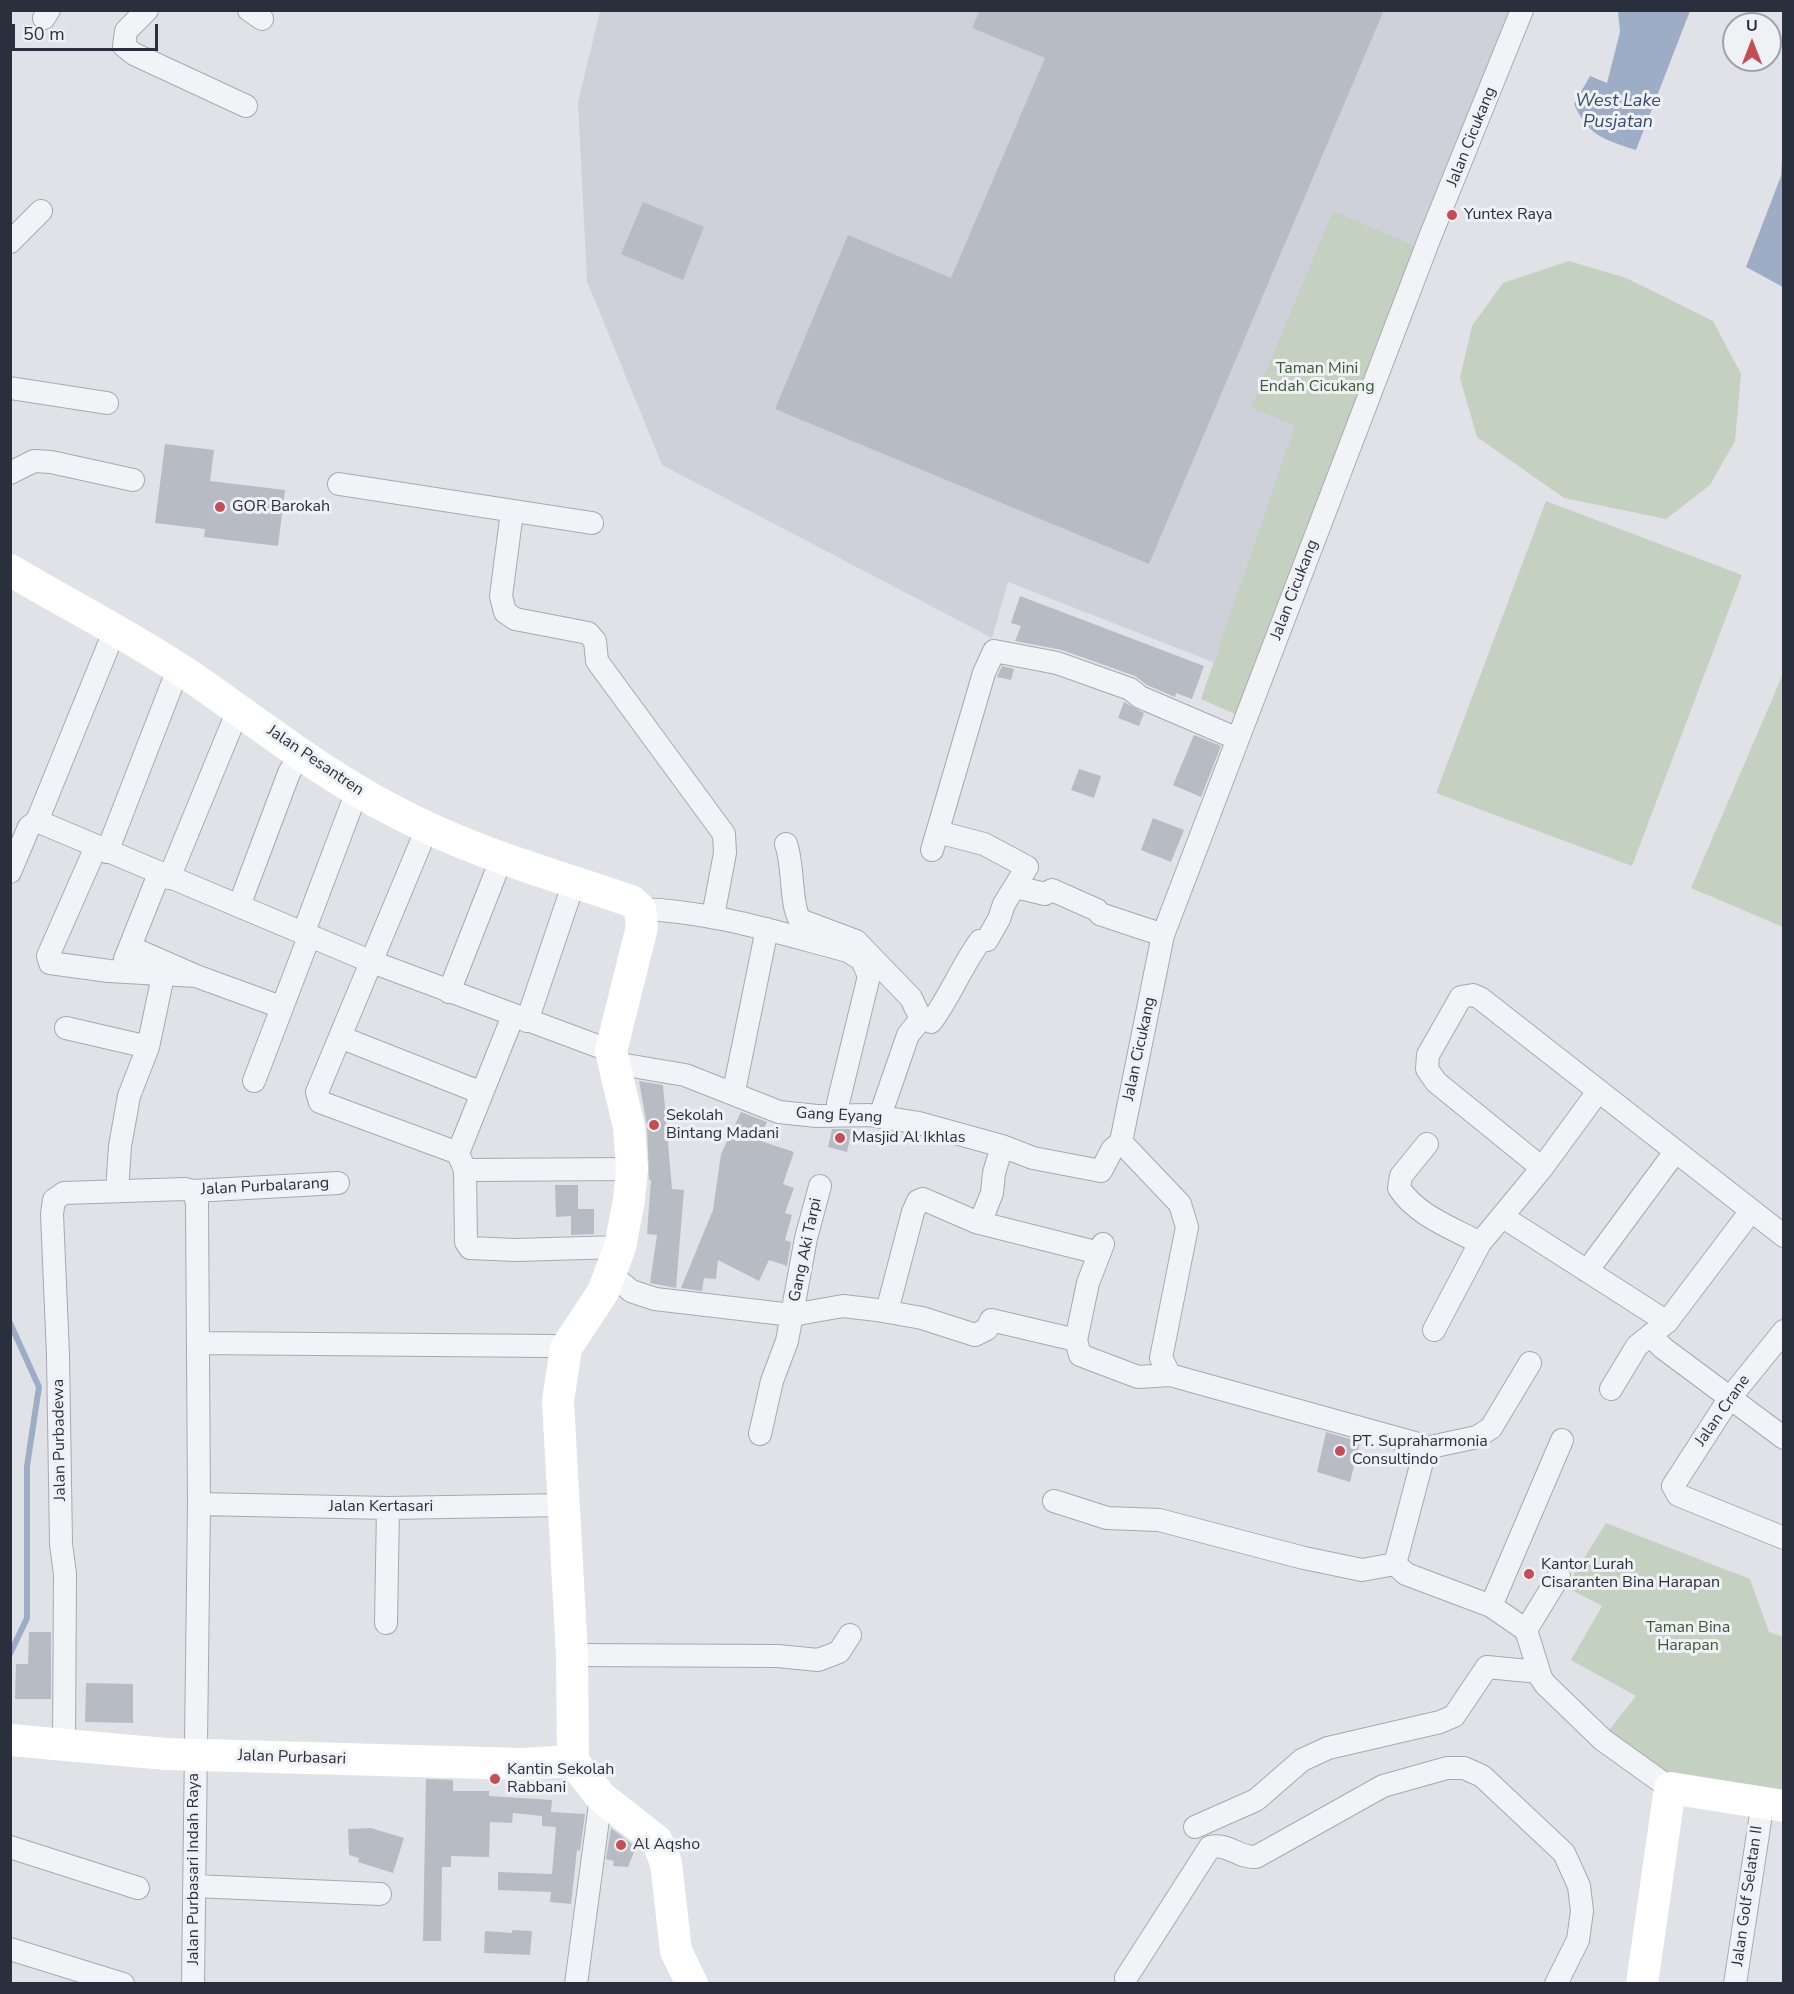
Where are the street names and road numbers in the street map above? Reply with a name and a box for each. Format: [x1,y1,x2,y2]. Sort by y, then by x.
street label: Jalan Cicukang [1443,84,1501,190]
street label: Jalan Cicukang [1267,537,1323,643]
street label: Jalan Pesantren [263,722,367,800]
street label: Jalan Cicukang [1120,995,1160,1103]
street label: Gang Eyang [795,1104,883,1128]
street label: Jalan Purbalarang [200,1174,330,1200]
street label: Gang Aki Tarpi [786,1196,826,1304]
street label: Jalan Crane [1691,1372,1755,1450]
street label: Jalan Purbadewa [49,1379,71,1501]
street label: Jalan Kertasari [329,1497,433,1517]
street label: Jalan Purbasari [238,1747,346,1769]
street label: Jalan Purbasari Indah Raya [184,1773,204,1965]
street label: Jalan Golf Selatan II [1729,1825,1767,1967]

